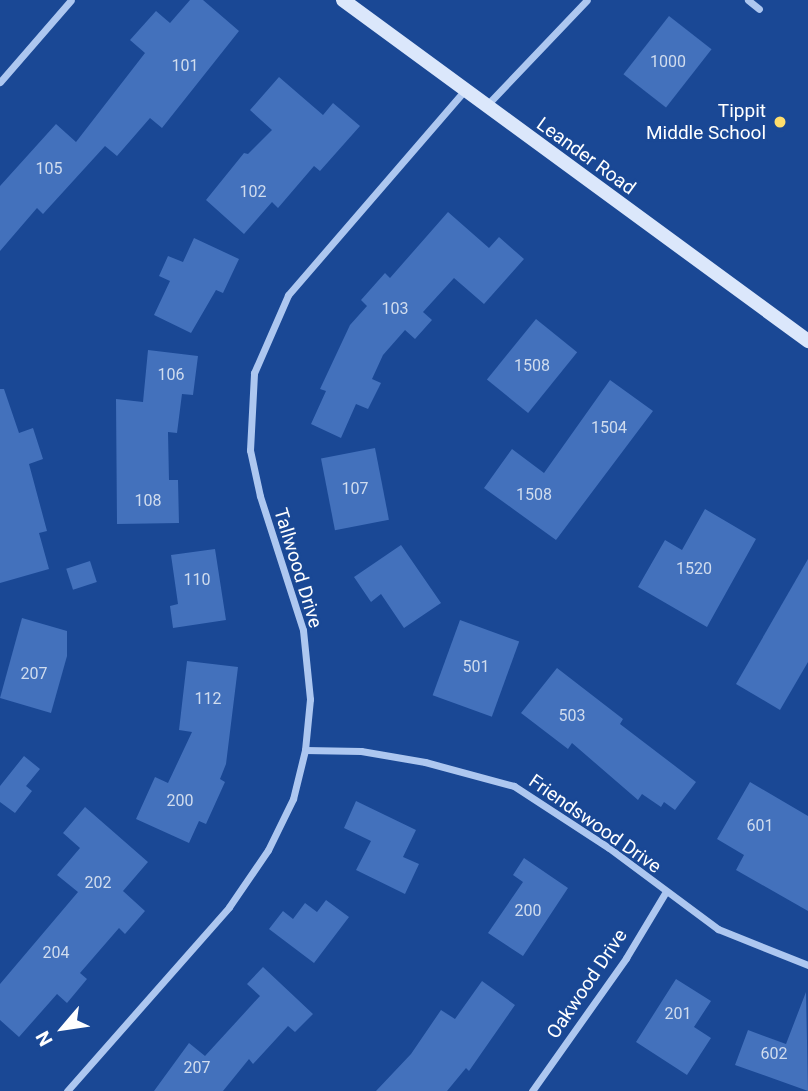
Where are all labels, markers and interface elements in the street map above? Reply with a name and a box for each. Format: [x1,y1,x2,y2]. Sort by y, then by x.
house number: 1000 [650,52,686,72]
house number: 101 [172,56,198,76]
place label: Tippit Middle School [646,100,766,144]
street label: Leander Road [532,112,640,200]
marker: Tippit Middle School [772,114,788,130]
house number: 105 [36,159,62,179]
house number: 102 [240,182,266,202]
house number: 103 [382,299,408,319]
house number: 1508 [514,356,550,376]
house number: 106 [158,365,184,385]
house number: 1504 [591,418,627,438]
house number: 107 [342,479,368,499]
house number: 1508 [516,485,552,505]
house number: 108 [135,491,161,511]
street label: Tallwood Drive [269,505,327,631]
house number: 1520 [676,559,712,579]
house number: 110 [184,570,210,590]
house number: 501 [463,657,489,677]
house number: 207 [21,664,47,684]
house number: 112 [195,689,221,709]
house number: 503 [559,706,585,726]
street label: Friendswood Drive [524,770,666,878]
house number: 200 [167,791,193,811]
house number: 601 [747,816,773,836]
house number: 202 [85,873,111,893]
house number: 200 [515,901,541,921]
street label: Oakwood Drive [542,925,632,1043]
house number: 204 [43,943,69,963]
north arrow [28,993,98,1063]
house number: 201 [665,1004,691,1024]
text: N [31,1027,58,1050]
house number: 602 [761,1044,787,1064]
house number: 207 [184,1058,210,1078]

